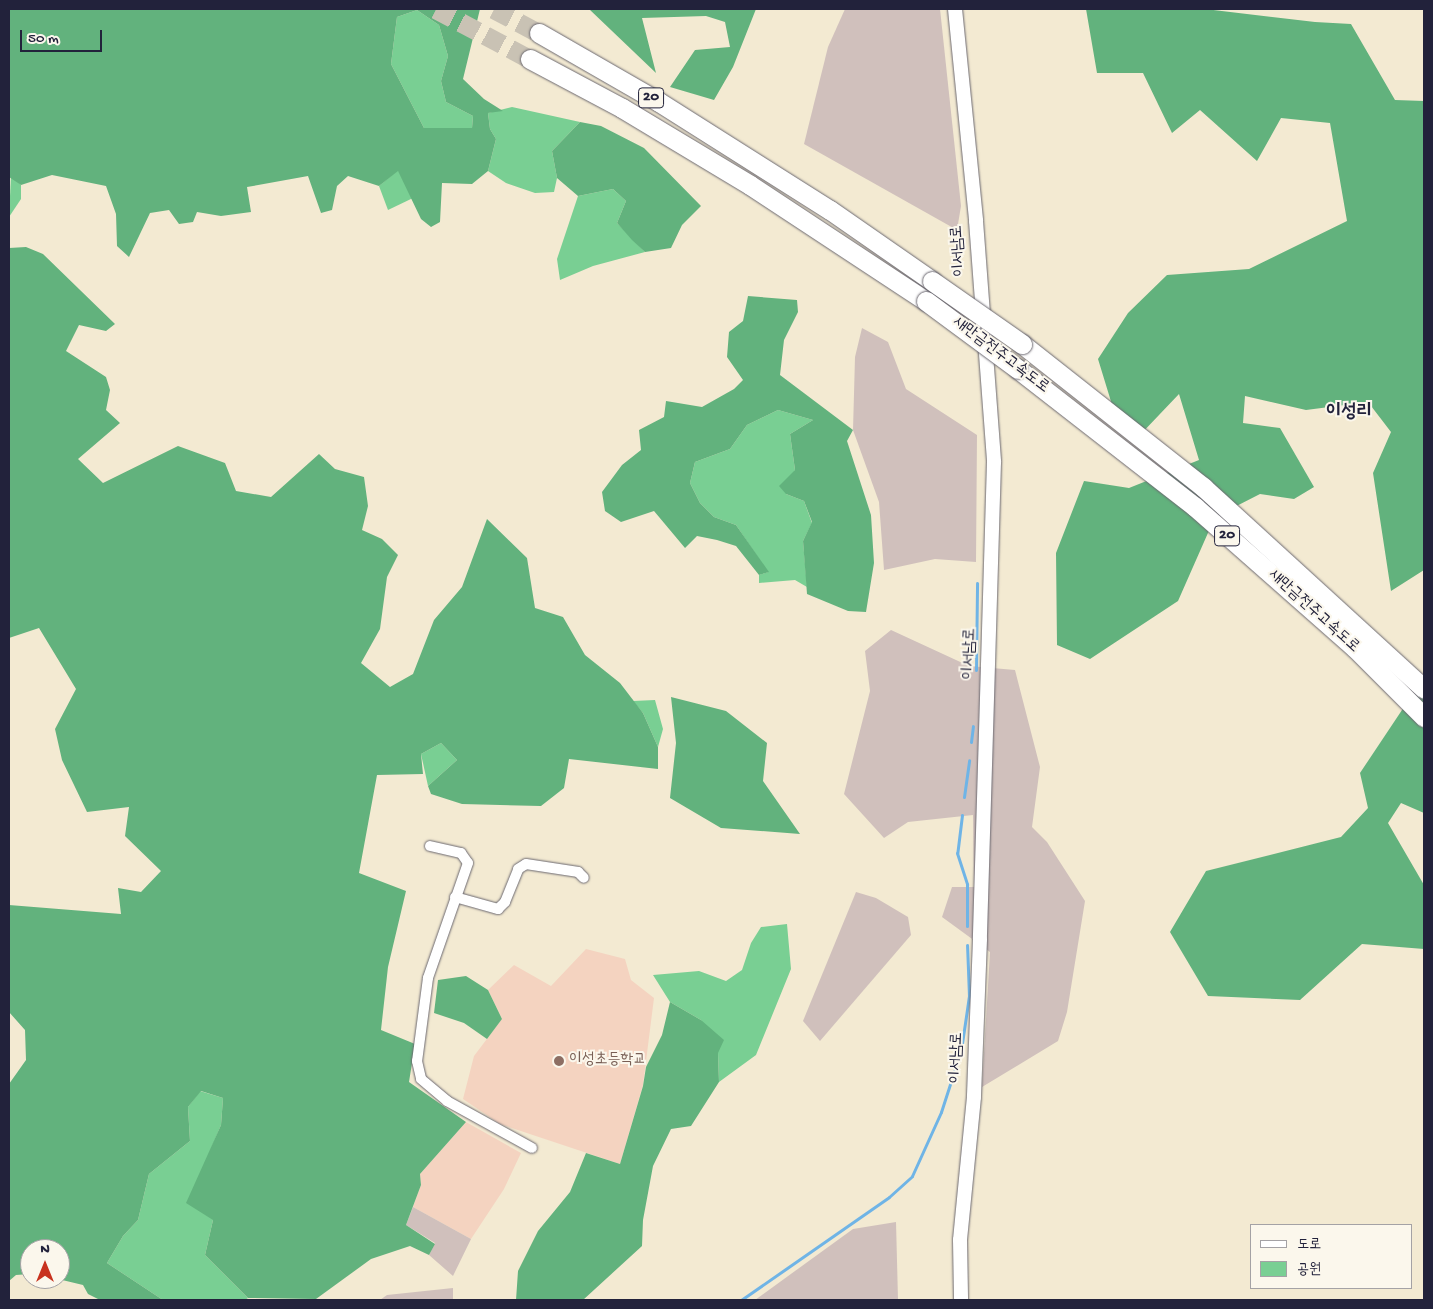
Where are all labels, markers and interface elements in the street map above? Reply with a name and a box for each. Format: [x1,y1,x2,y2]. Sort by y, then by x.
scale bar [22,20,105,52]
text: 50 m [28,30,59,48]
road number: 20 [637,86,665,110]
street label: 이서남로 [949,225,971,277]
street label: 새만금전주고속도로 [948,313,1052,399]
district label: 이성리 [1326,402,1372,424]
road number: 20 [1213,524,1241,548]
street label: 새만금전주고속도로 [1264,566,1362,658]
street label: 이서남로 [961,628,981,680]
street label: 이서남로 [948,1032,968,1084]
place label: 이성초등학교 [569,1051,646,1071]
marker: 이성초등학교 [553,1055,565,1067]
legend [1250,1224,1413,1289]
text: 도로 [1297,1236,1321,1254]
north arrow [20,1239,70,1289]
text: N [40,1241,50,1258]
text: 공원 [1297,1261,1321,1279]

